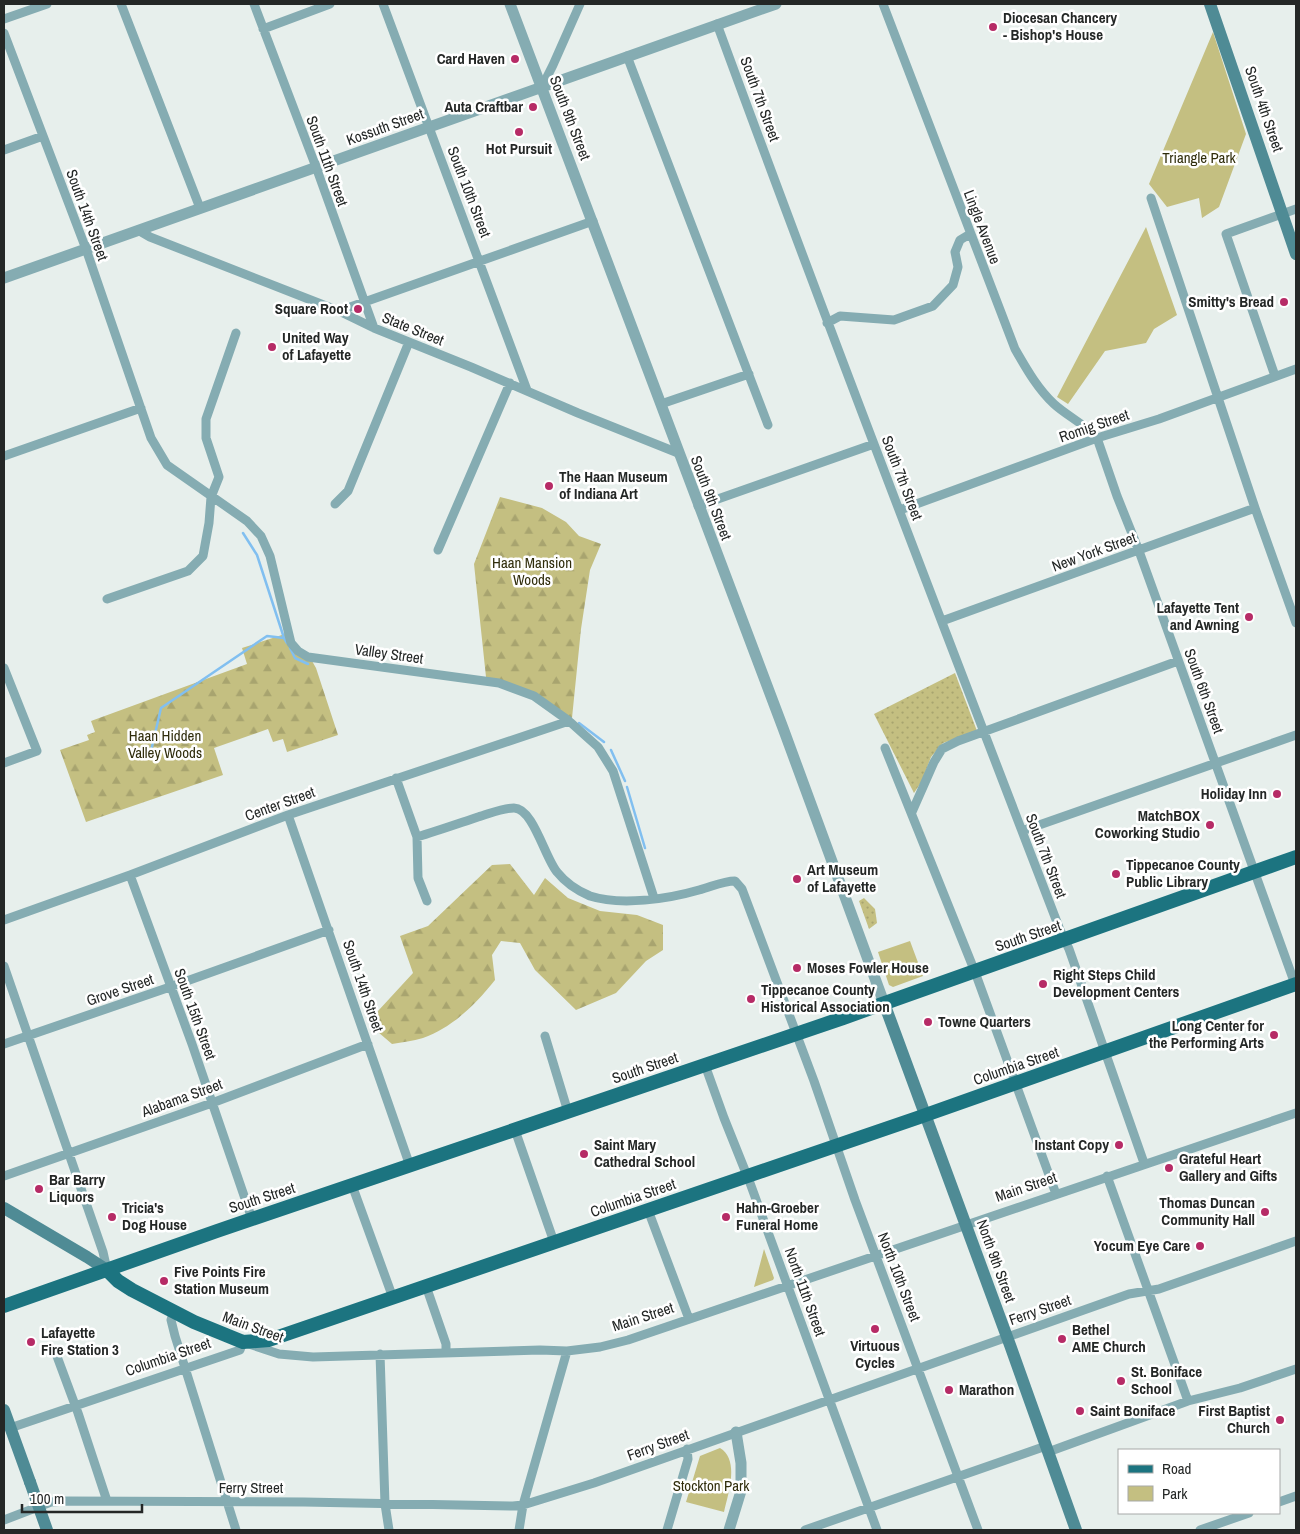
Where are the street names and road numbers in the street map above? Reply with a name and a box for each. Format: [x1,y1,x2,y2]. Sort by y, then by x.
street label: South 7th Street [735,53,786,145]
street label: South 4th Street [1240,63,1289,155]
street label: South 9th Street [545,73,596,164]
street label: Kossuth Street [343,103,427,150]
street label: South 11th Street [301,113,354,210]
street label: South 10th Street [443,143,497,241]
street label: South 14th Street [61,166,114,264]
street label: Lingle Avenue [959,187,1006,267]
street label: State Street [379,307,448,351]
street label: Romig Street [1056,404,1132,447]
street label: South 7th Street [877,433,928,524]
street label: South 9th Street [686,453,737,544]
street label: New York Street [1049,526,1139,577]
street label: Valley Street [354,638,425,669]
street label: South 6th Street [1179,645,1230,737]
street label: Center Street [242,781,318,826]
street label: South 7th Street [1021,811,1072,902]
street label: South Street [992,914,1064,957]
street label: South 14th Street [338,937,389,1035]
street label: South 15th Street [169,965,222,1063]
street label: Grove Street [83,968,157,1011]
street label: Columbia Street [970,1041,1062,1090]
street label: South Street [609,1046,681,1089]
street label: Alabama Street [137,1073,226,1122]
street label: Main Street [992,1166,1060,1207]
street label: Columbia Street [587,1173,679,1222]
street label: South Street [226,1177,298,1218]
street label: North 9th Street [972,1216,1021,1306]
street label: North 10th Street [873,1229,926,1325]
street label: North 11th Street [780,1245,831,1340]
street label: Ferry Street [1006,1289,1074,1330]
street label: Main Street [609,1297,677,1336]
street label: Main Street [220,1306,287,1347]
street label: Columbia Street [122,1332,214,1381]
street label: Ferry Street [624,1423,692,1465]
street label: Ferry Street [219,1477,284,1498]

